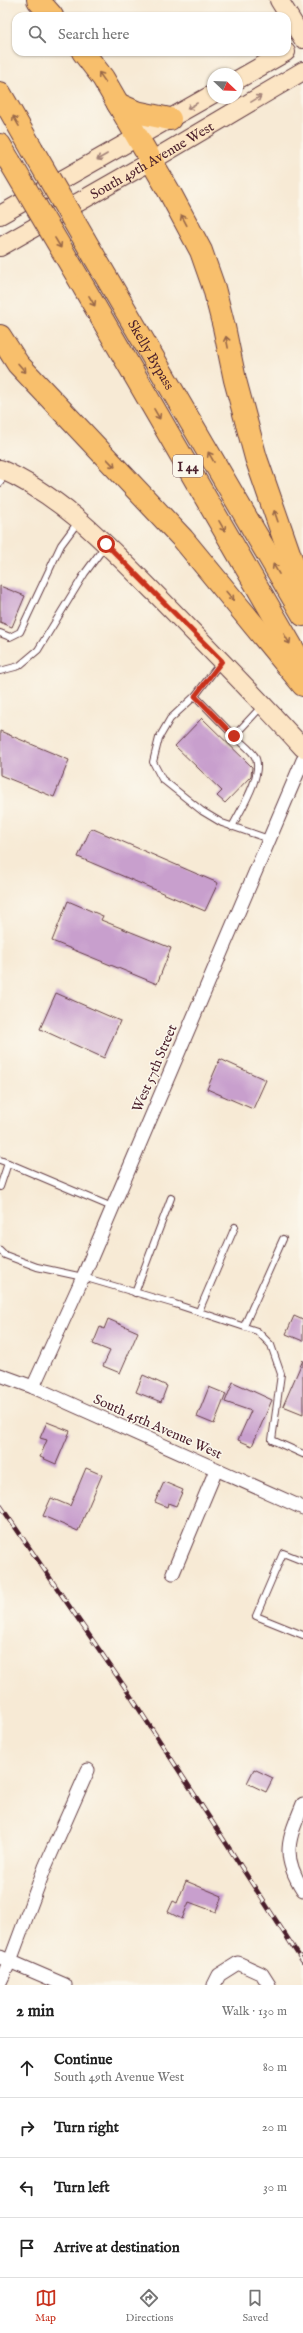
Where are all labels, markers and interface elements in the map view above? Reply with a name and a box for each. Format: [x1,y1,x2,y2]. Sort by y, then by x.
search box [12,12,291,56]
icon: search [26,23,48,45]
text: Search here [58,25,129,44]
north arrow [207,68,243,104]
one-way arrow [98,72,106,83]
one-way arrow [250,94,262,102]
one-way arrow [186,103,198,111]
one-way arrow [12,115,20,127]
street label: South 49th Avenue West [87,118,218,204]
one-way arrow [96,153,108,161]
one-way arrow [180,214,187,226]
one-way arrow [55,237,63,249]
one-way arrow [88,295,96,307]
street label: Skelly Bypass [123,317,178,393]
one-way arrow [223,335,231,348]
one-way arrow [17,363,27,373]
one-way arrow [154,408,162,420]
one-way arrow [206,451,214,463]
road number: I 44 [173,455,203,477]
one-way arrow [106,458,116,468]
one-way arrow [272,511,280,523]
one-way arrow [219,520,227,532]
route start [97,535,115,553]
one-way arrow [272,563,280,575]
one-way arrow [225,591,234,602]
one-way arrow [284,633,292,645]
route end [225,727,243,745]
street label: West 57th Street [128,1022,182,1115]
street label: South 45th Avenue West [90,1390,225,1463]
text: 2 min [16,2001,54,2022]
text: Walk · 130 m [222,2003,287,2020]
text: Continue [54,2050,112,2069]
icon: ahead [16,2057,38,2079]
text: 80 m [263,2059,287,2076]
text: South 49th Avenue West [54,2069,184,2086]
icon: right [16,2117,38,2139]
text: Turn right [54,2118,119,2137]
text: 20 m [262,2119,287,2136]
icon: left [16,2177,38,2199]
text: Turn left [54,2178,110,2197]
text: 30 m [263,2179,287,2196]
icon: arrive [16,2237,38,2259]
text: Arrive at destination [54,2238,180,2257]
tab: Map [35,2287,57,2325]
tab: Directions [126,2287,173,2325]
tab: Saved [242,2287,268,2325]

